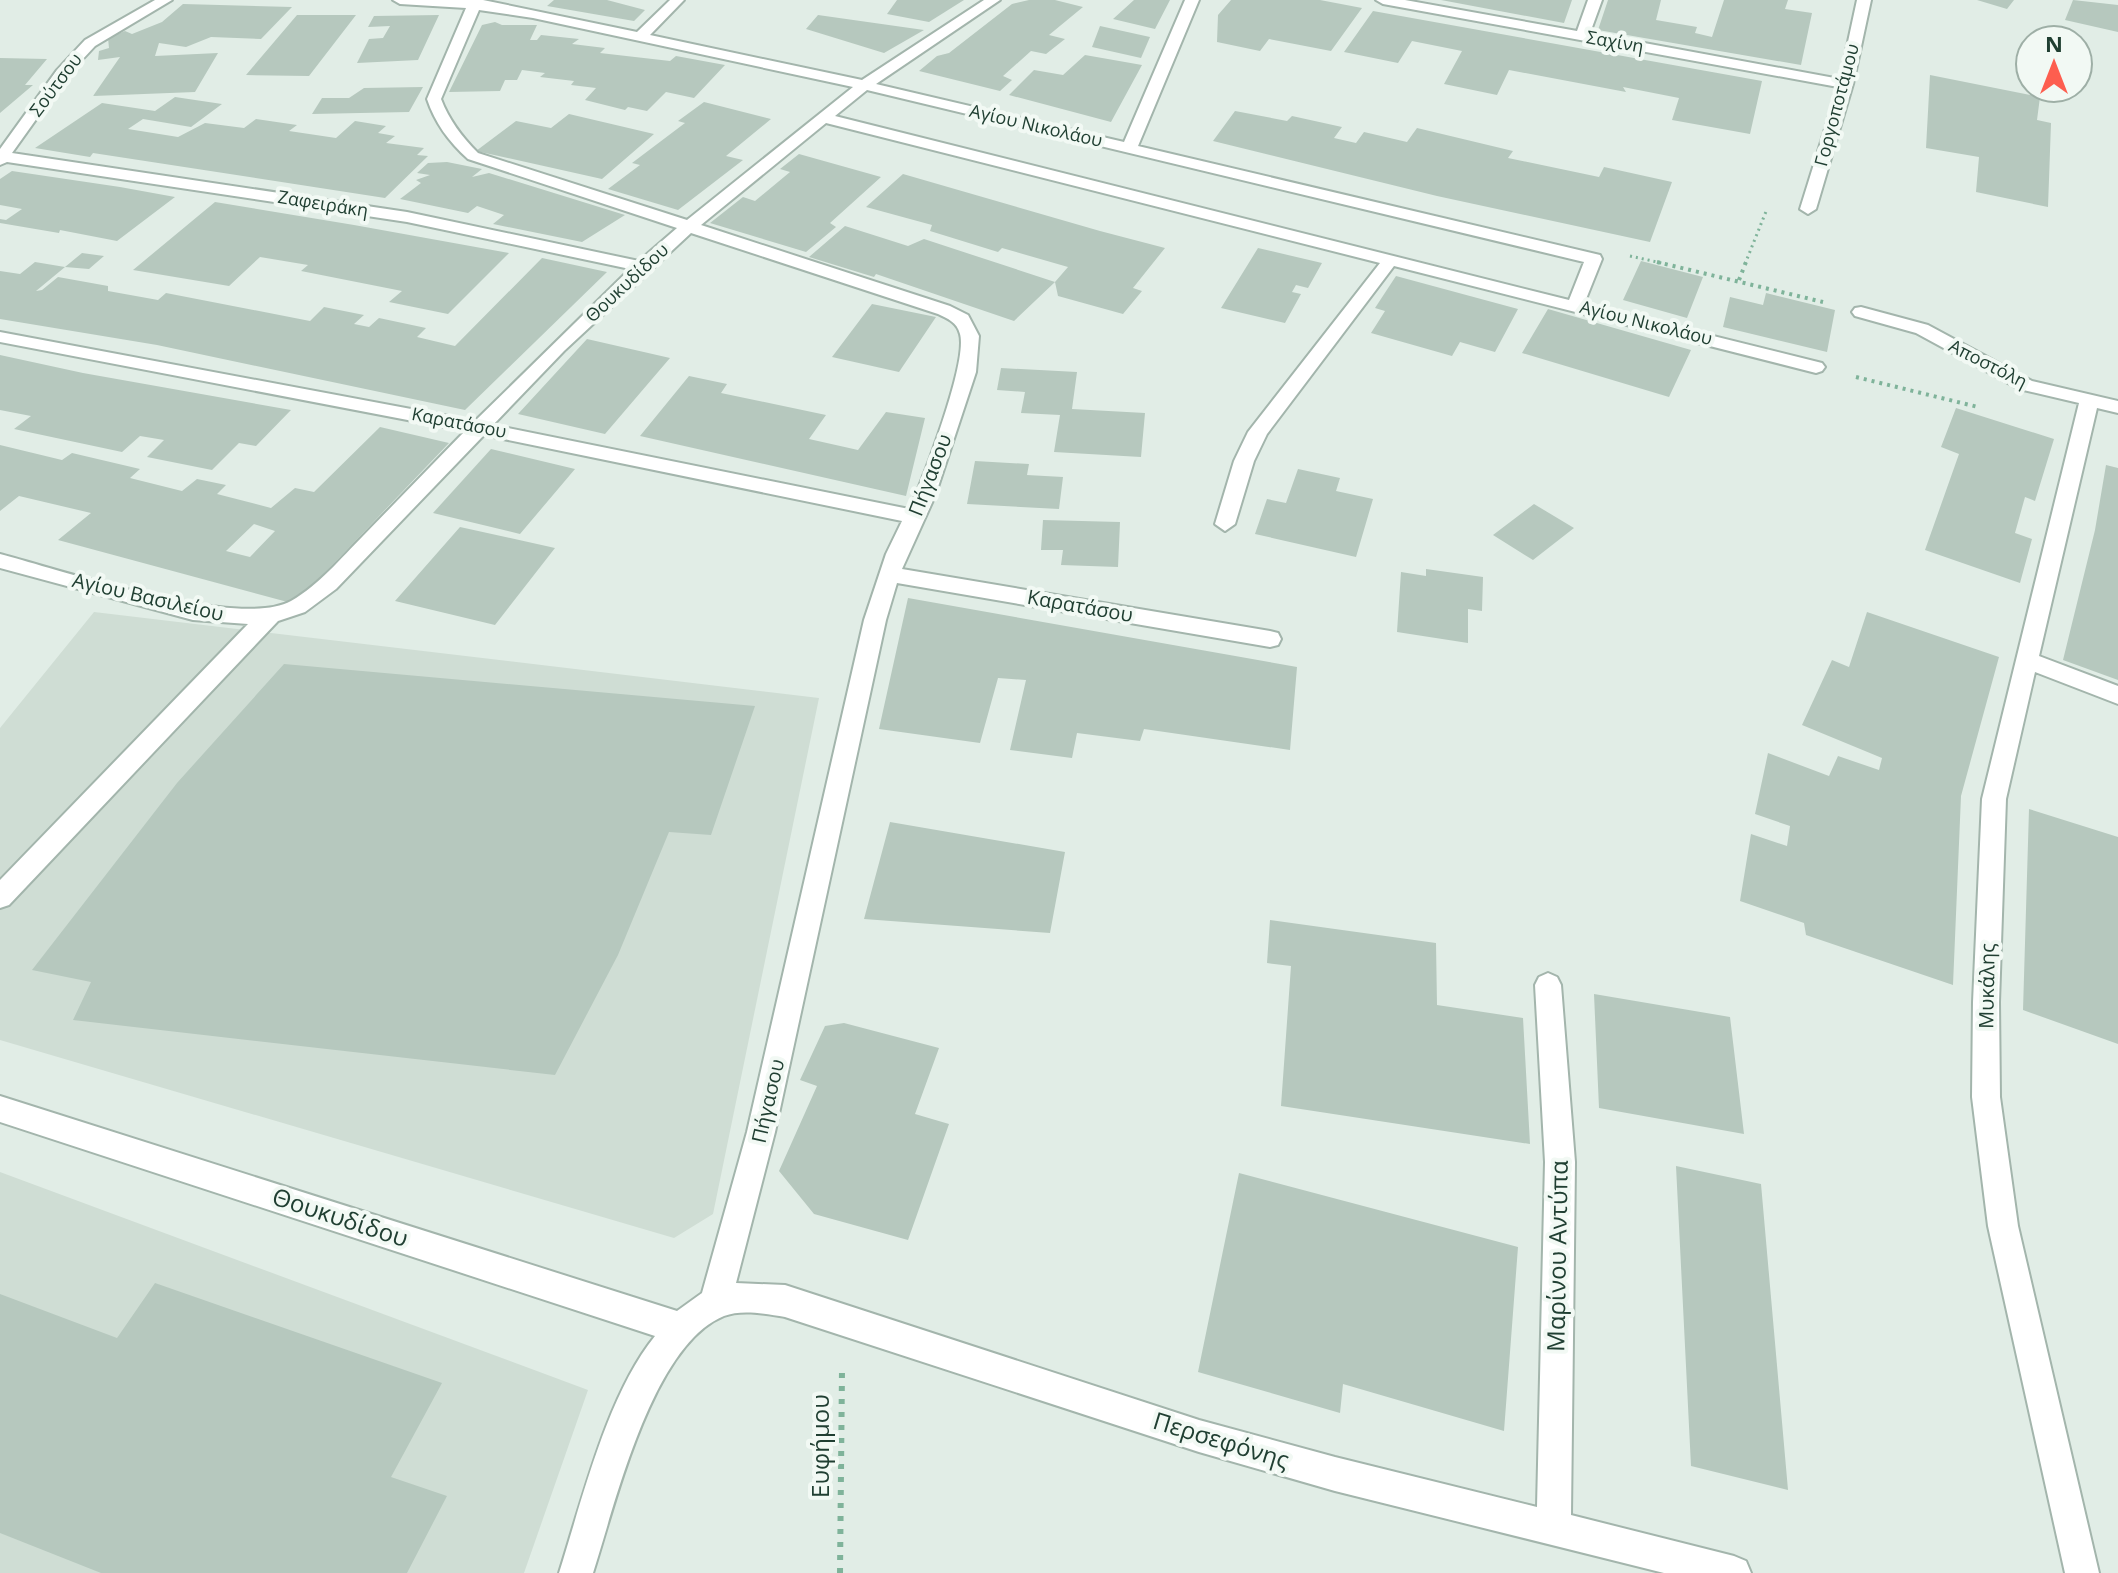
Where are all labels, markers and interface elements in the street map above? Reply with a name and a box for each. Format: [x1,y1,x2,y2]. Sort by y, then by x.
street label: Σαχίνη [1585,24,1646,58]
north arrow [2014,24,2094,104]
text: N [2045,28,2063,58]
street label: Γοργοποτάμου [1808,41,1864,169]
street label: Σούτσου [24,48,87,121]
street label: Αγίου Νικολάου [967,98,1105,152]
street label: Ζαφειράκη [276,184,370,222]
street label: Θουκυδίδου [579,237,673,327]
street label: Αγίου Νικολάου [1578,294,1715,350]
street label: Αποστόλη [1945,333,2032,393]
street label: Καρατάσου [410,401,509,443]
street label: Πήγασου [902,430,957,520]
street label: Αγίου Βασιλείου [70,566,226,627]
street label: Καρατάσου [1025,583,1135,628]
street label: Μυκάλης [1972,943,2001,1029]
street label: Πήγασου [745,1056,790,1146]
street label: Μαρίνου Αντύπα [1538,1160,1575,1352]
street label: Θουκυδίδου [268,1179,413,1254]
street label: Ευφήμου [803,1394,836,1498]
street label: Περσεφόνης [1149,1403,1293,1476]

